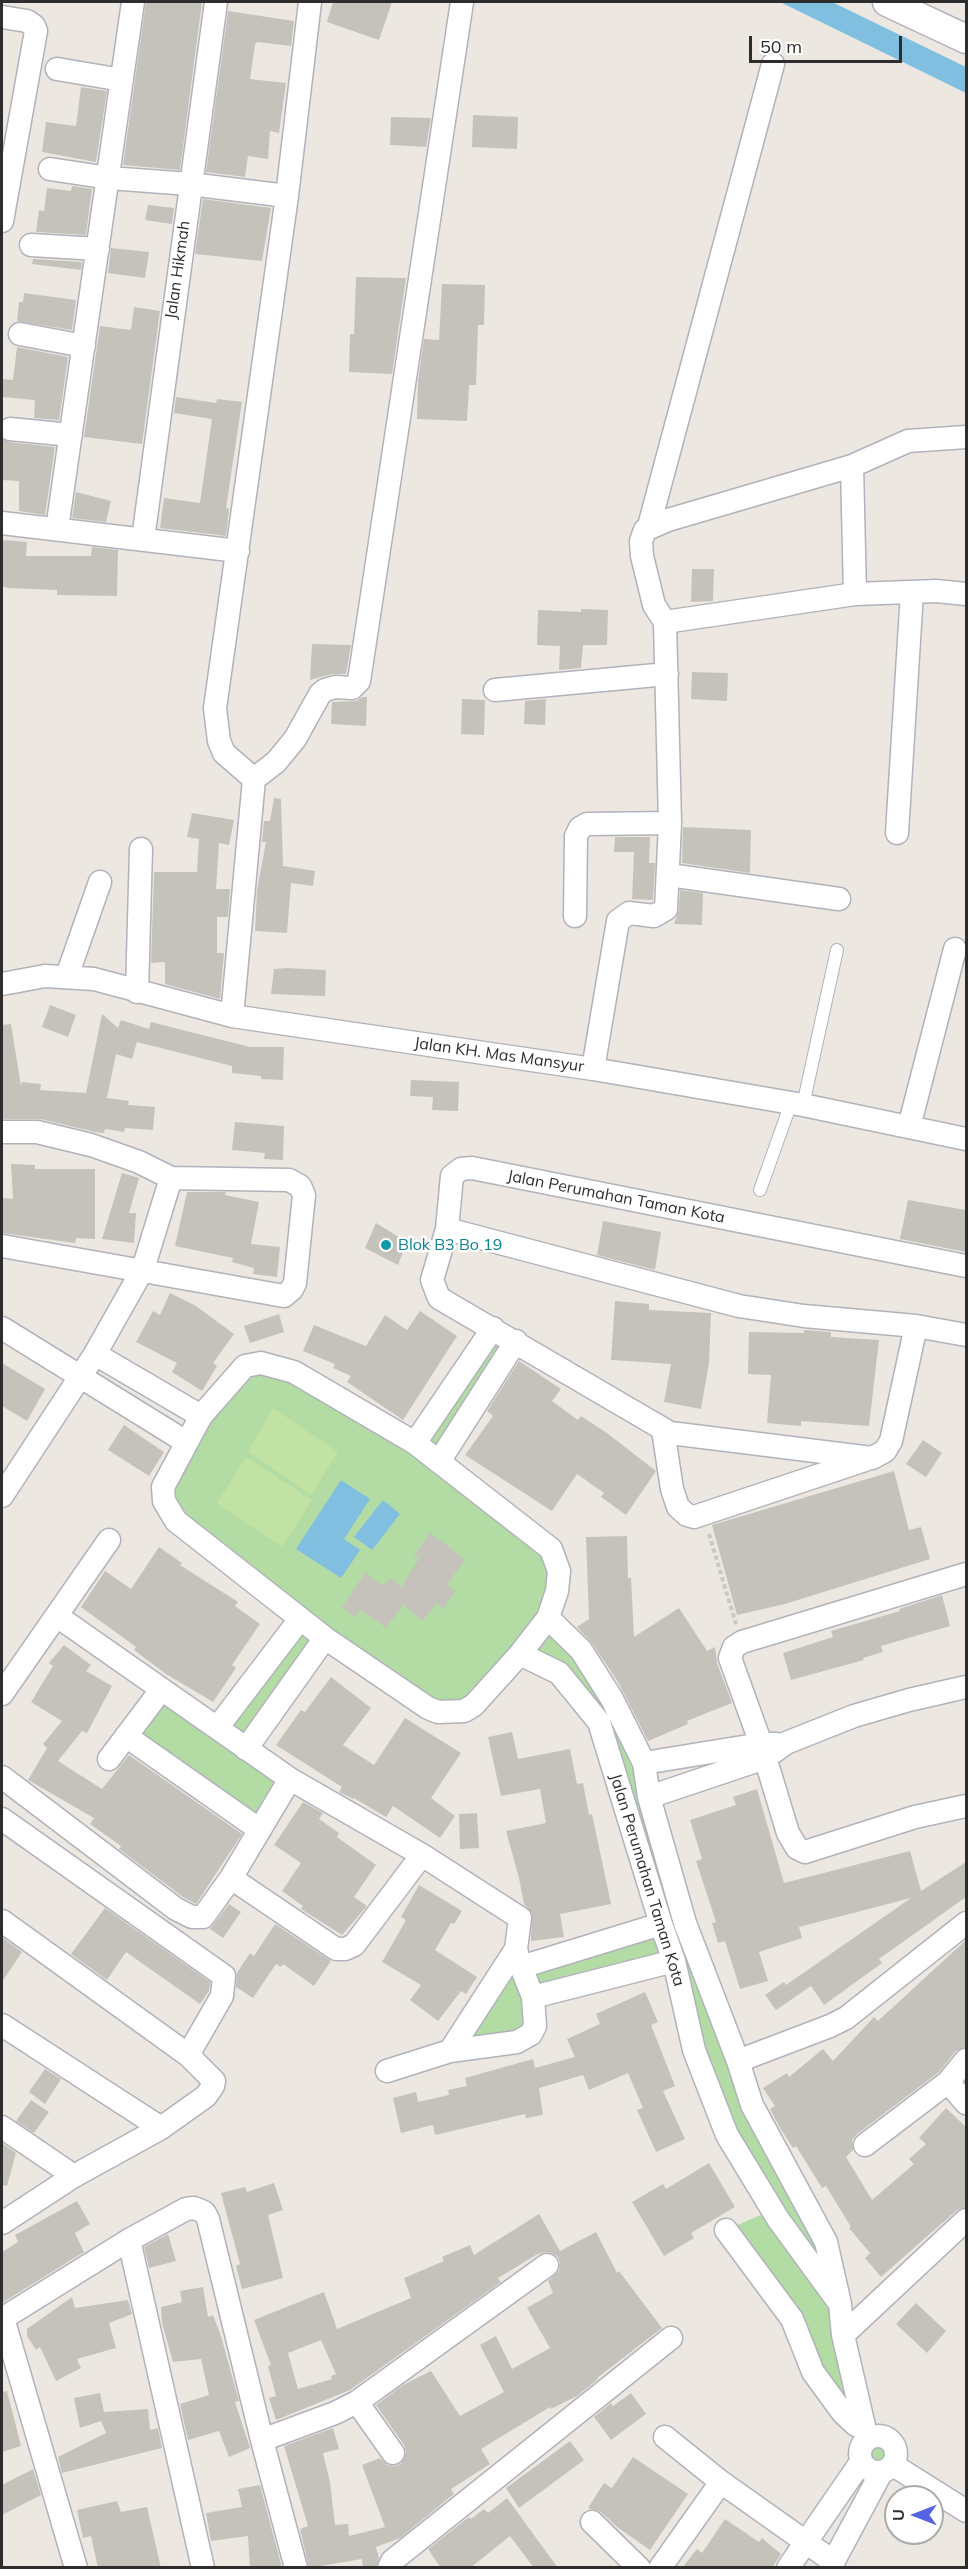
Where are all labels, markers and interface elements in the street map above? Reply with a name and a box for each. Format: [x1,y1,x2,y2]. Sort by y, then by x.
scale bar [752,24,905,62]
text: 50 m [760,35,802,58]
street label: Jalan Hikmah [162,220,194,320]
street label: Jalan KH. Mas Mansyur [413,1034,585,1076]
street label: Jalan Perumahan Taman Kota [506,1166,726,1228]
place label: Blok B3 Bo 19 [398,1235,502,1255]
marker: Blok B3 Bo 19 [379,1238,393,1252]
street label: Jalan Perumahan Taman Kota [605,1771,689,1989]
north arrow [884,2485,944,2545]
text: U [888,2509,908,2521]

